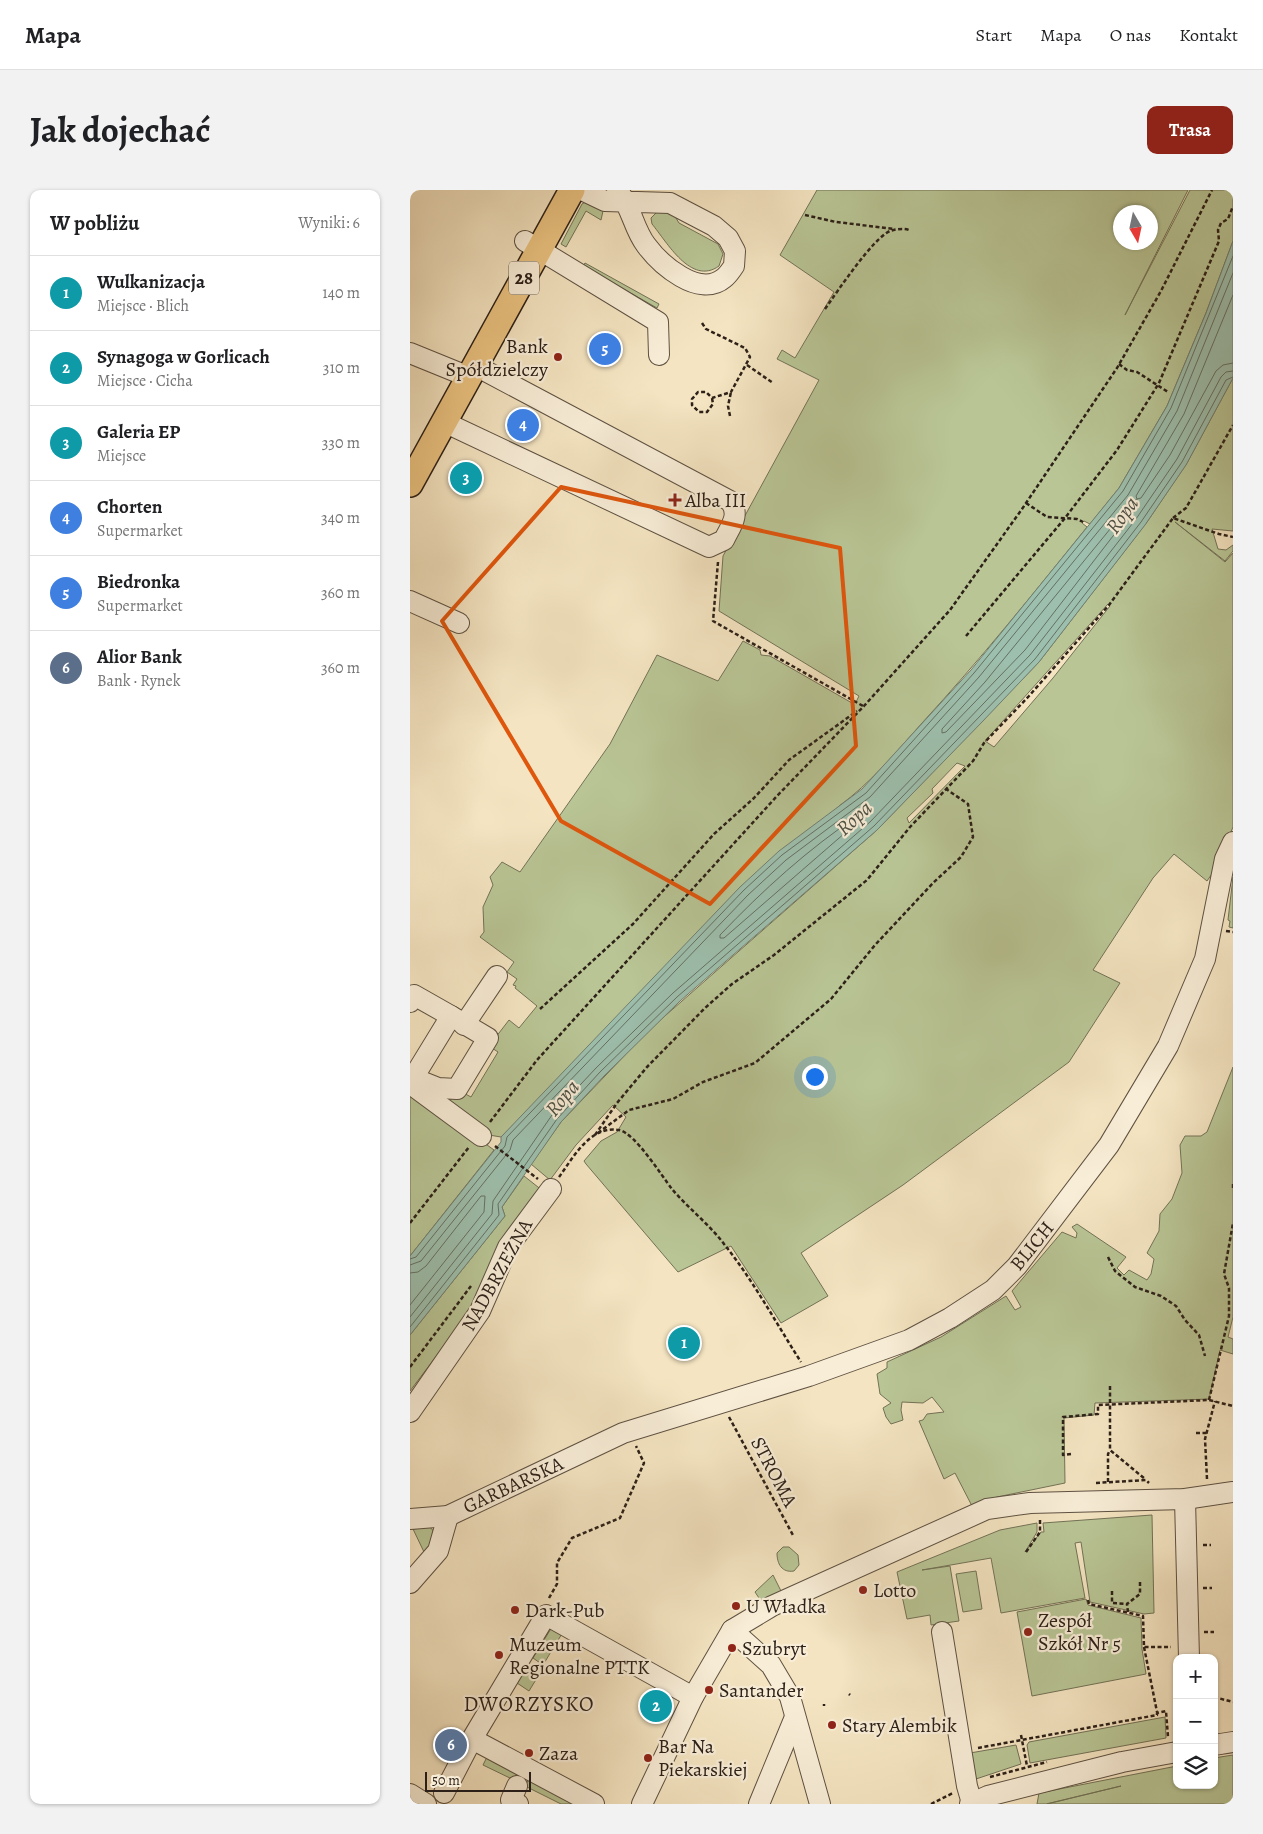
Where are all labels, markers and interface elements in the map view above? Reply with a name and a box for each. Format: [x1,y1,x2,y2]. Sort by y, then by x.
text: Mapa [25,19,81,51]
text: Start [976,23,1012,47]
text: Mapa [1040,23,1082,47]
text: O nas [1110,23,1151,47]
text: Kontakt [1179,23,1238,47]
text: Jak dojechać [30,106,210,154]
button: Trasa [1147,106,1233,154]
north arrow [1113,205,1158,250]
text: W pobliżu [50,209,139,237]
text: Wyniki: 6 [298,212,360,234]
road number: 28 [509,262,539,295]
text: Wulkanizacja [97,269,205,295]
text: 1 [63,282,69,304]
text: 140 m [322,282,360,304]
text: Miejsce · Blich [97,295,189,317]
pin: 5 [589,330,621,368]
place label: Bank Spółdzielczy [445,333,549,383]
text: Synagoga w Gorlicach [97,344,270,370]
marker: Bank Spółdzielczy [552,351,564,363]
text: 2 [62,357,70,379]
text: 310 m [323,357,360,379]
text: Miejsce · Cicha [97,370,193,392]
pin: 4 [507,406,539,444]
text: Galeria EP [97,419,180,445]
text: 3 [63,432,69,454]
text: 330 m [322,432,360,454]
text: Miejsce [97,445,146,467]
pin: 3 [450,459,482,497]
place label: Alba III [684,487,746,514]
water label: Ropa [1099,490,1145,539]
text: Chorten [97,494,162,520]
marker: Alba III [669,494,681,506]
text: 4 [62,507,70,529]
text: 340 m [321,507,360,529]
text: Supermarket [97,520,183,542]
text: Biedronka [97,569,180,595]
text: 5 [63,582,69,604]
text: 360 m [321,582,360,604]
text: Supermarket [97,595,183,617]
text: Alior Bank [97,644,182,670]
text: 6 [62,657,70,679]
text: 360 m [321,657,360,679]
text: Bank · Rynek [97,670,181,692]
water label: Ropa [830,794,878,842]
your location [802,1064,828,1090]
water label: Ropa [539,1074,586,1122]
street label: NADBRZEŻNA [455,1214,539,1336]
street label: BLICH [1004,1216,1060,1276]
pin: 1 [668,1324,700,1362]
street label: STROMA [744,1432,804,1512]
street label: GARBARSKA [459,1450,568,1520]
place label: Lotto [873,1577,916,1604]
marker: Lotto [857,1584,869,1596]
place label: U Władka [746,1593,827,1620]
place label: Dark-Pub [525,1597,604,1624]
marker: U Władka [730,1600,742,1612]
marker: Dark-Pub [509,1604,521,1616]
place label: Zespół Szkół Nr 5 [1038,1607,1121,1657]
marker: Zespół Szkół Nr 5 [1022,1626,1034,1638]
place label: Muzeum Regionalne PTTK [509,1631,650,1681]
place label: Szubryt [742,1635,807,1662]
marker: Szubryt [726,1642,738,1654]
marker: Muzeum Regionalne PTTK [493,1649,505,1661]
map controls [1173,1654,1218,1789]
button: + [1173,1654,1218,1699]
place label: Santander [719,1677,804,1704]
marker: Santander [703,1684,715,1696]
pin: 2 [640,1687,672,1725]
district label: DWORZYSKO [463,1690,595,1718]
button: − [1173,1699,1218,1744]
place label: Stary Alembik [842,1712,957,1739]
marker: Stary Alembik [826,1719,838,1731]
pin: 6 [435,1726,467,1764]
place label: Bar Na Piekarskiej [658,1733,748,1783]
place label: Zaza [539,1740,579,1767]
button: layers [1173,1744,1218,1789]
marker: Zaza [523,1747,535,1759]
marker: Bar Na Piekarskiej [642,1752,654,1764]
scale bar [425,1769,531,1792]
text: 50 m [432,1771,460,1790]

